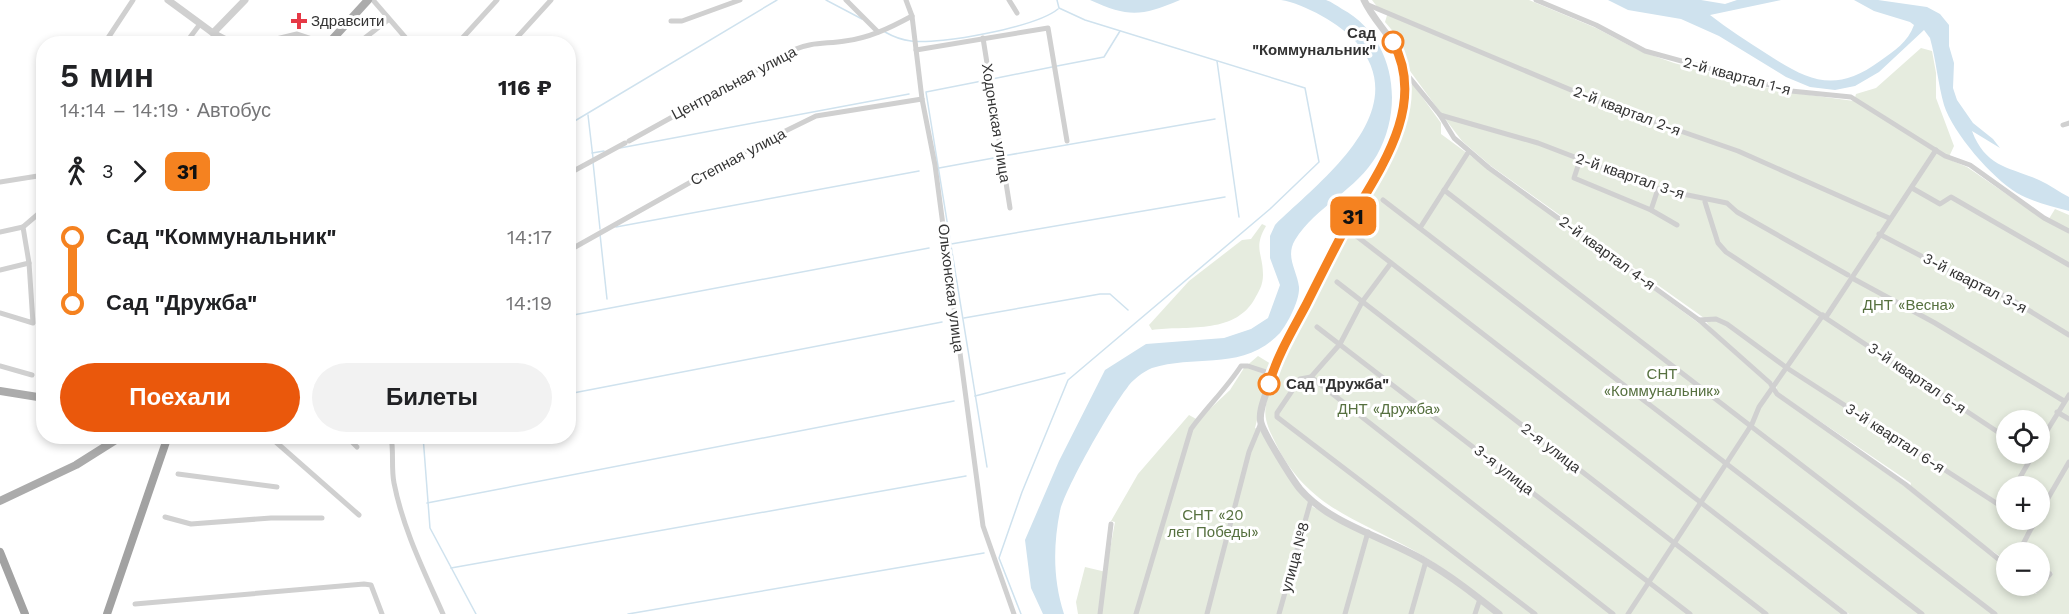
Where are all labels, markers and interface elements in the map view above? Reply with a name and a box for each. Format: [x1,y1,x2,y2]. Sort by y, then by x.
place label: Здравсити [311,12,384,30]
marker: Здравсити [292,14,306,28]
place label: Сад "Коммунальник" [1252,24,1376,59]
marker: Сад "Коммунальник" [1382,31,1404,53]
street label: Центральная улица [668,42,800,124]
street label: 2-й квартал 1-я [1681,53,1793,99]
text: 5 мин [60,56,154,95]
street label: Ходонская улица [978,62,1014,185]
text: 116 ₽ [498,75,552,100]
street label: 2-й квартал 2-я [1571,82,1683,140]
text: 14:14 – 14:19 · Автобус [60,98,271,122]
street label: Степная улица [687,124,789,190]
street label: 2-й квартал 3-я [1573,149,1687,203]
icon: walk [60,155,93,188]
icon: forward [123,155,156,188]
text: 3 [102,159,114,183]
text: 31 [177,159,198,184]
line badge: 31 [1326,196,1380,236]
text: 31 [1342,204,1364,229]
street label: 2-й квартал 4-я [1556,212,1658,294]
street label: Ольхонская улица [934,223,968,354]
text: Сад "Коммунальник" [106,224,336,249]
text: 14:17 [507,225,552,249]
street label: 3-й квартал 3-я [1920,249,2030,317]
text: Сад "Дружба" [106,290,257,315]
text: 14:19 [506,291,552,315]
park label: ДНТ «Весна» [1863,296,1955,314]
street label: 3-й квартал 5-я [1865,339,1969,417]
button: Поехали [60,363,300,432]
button: Билеты [312,363,552,432]
park label: СНТ «Коммунальник» [1604,365,1720,400]
marker: Сад "Дружба" [1258,373,1280,395]
place label: Сад "Дружба" [1286,375,1389,393]
street label: 3-й квартал 6-я [1842,399,1948,477]
park label: ДНТ «Дружба» [1338,400,1440,418]
map controls [1996,410,2050,596]
button: locate [1996,410,2050,464]
street label: 2-я улица [1518,419,1585,477]
street label: 3-я улица [1471,441,1538,499]
button: + [1996,476,2050,530]
park label: СНТ «20 лет Победы» [1167,506,1259,541]
street label: улица №8 [1277,520,1313,594]
button: − [1996,542,2050,596]

